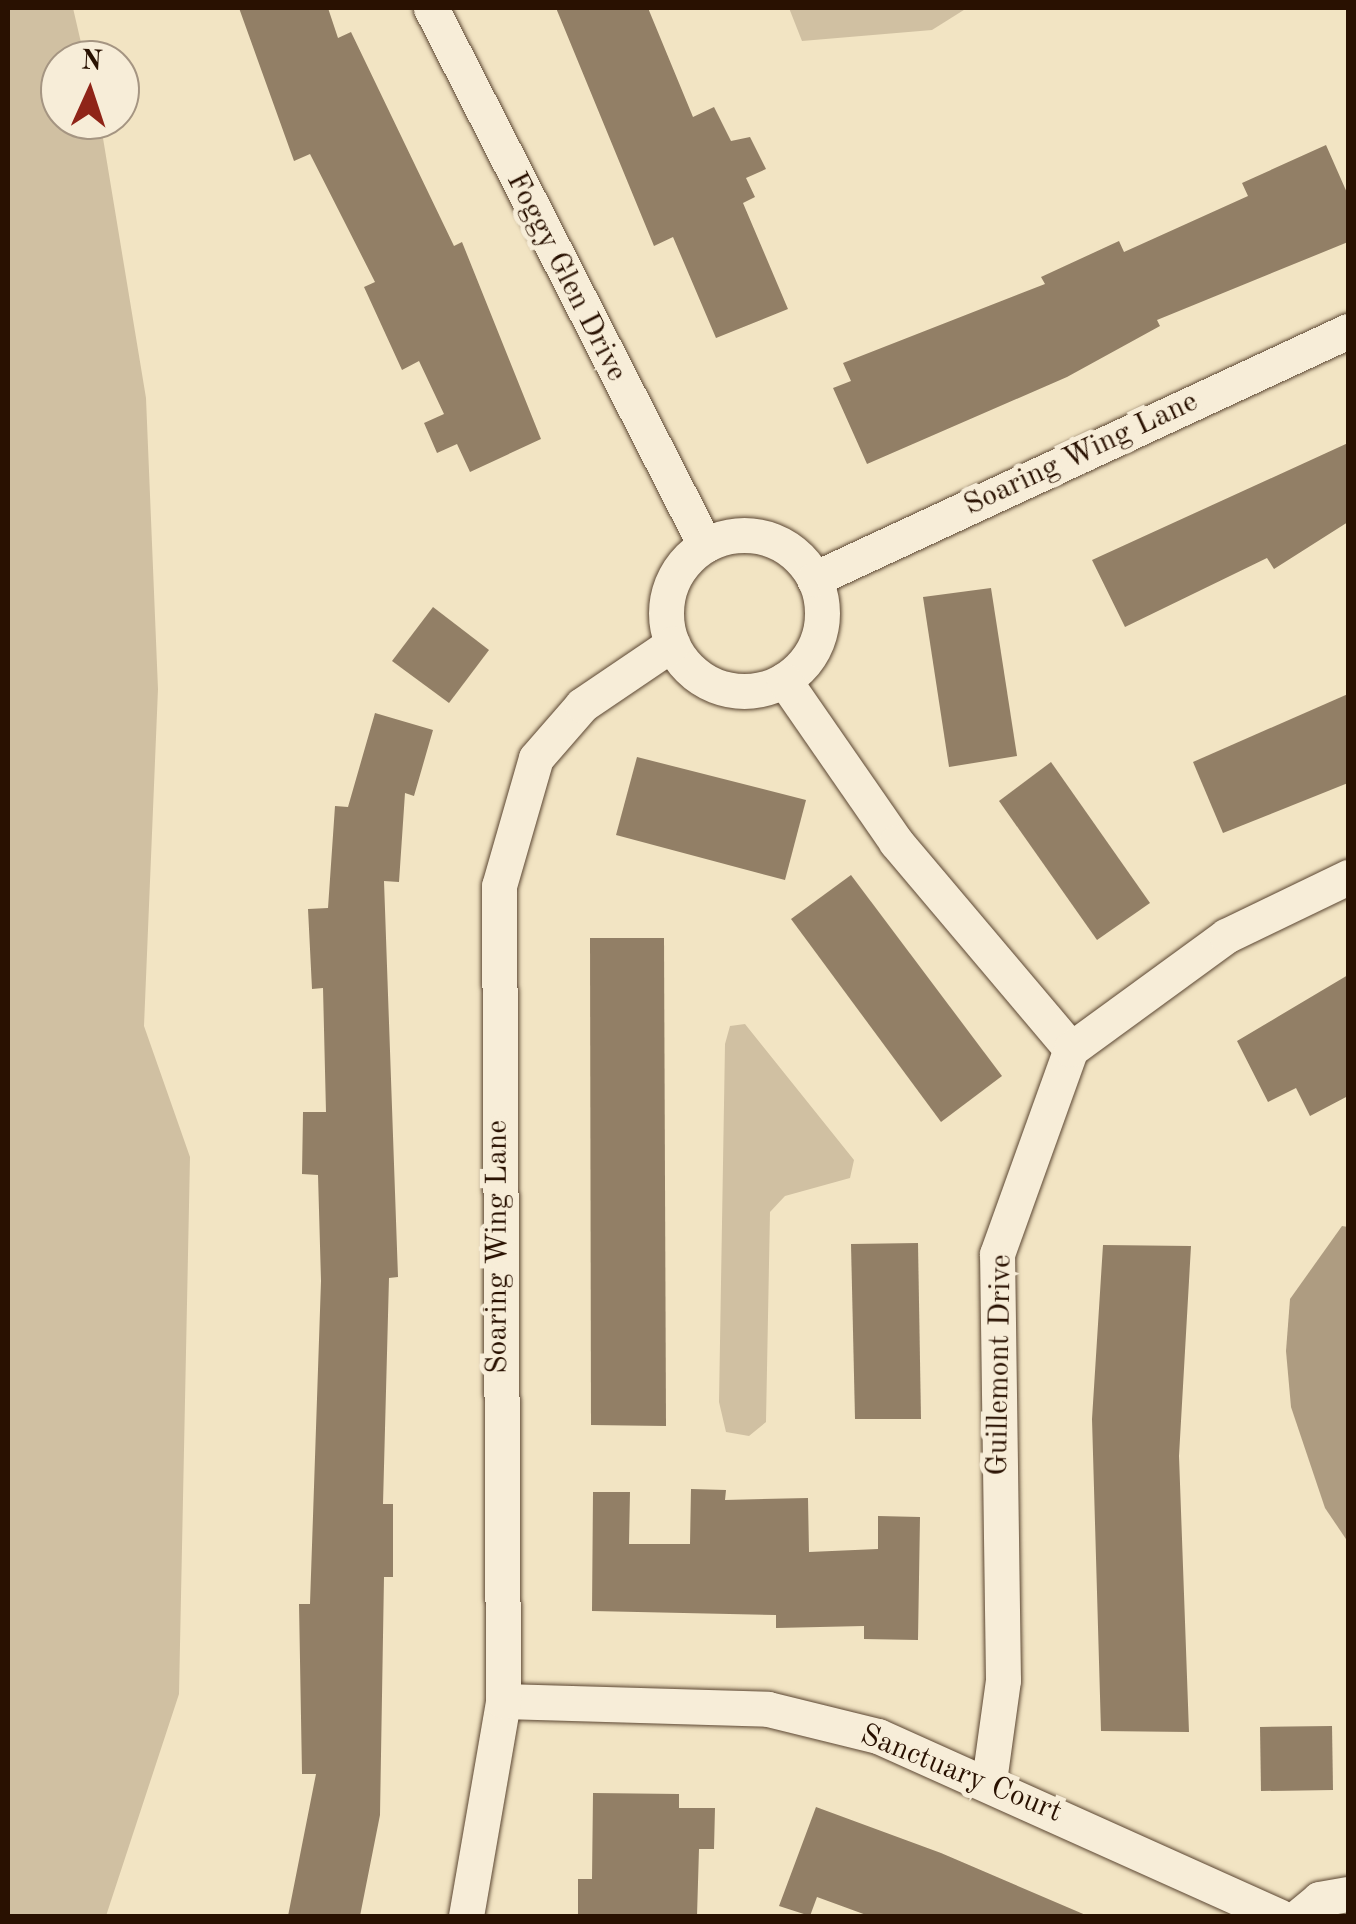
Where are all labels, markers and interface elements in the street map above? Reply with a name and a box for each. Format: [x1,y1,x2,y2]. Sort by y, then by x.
north arrow [40,40,140,140]
text: N [80,47,103,77]
street label: Foggy Glen Drive [498,166,634,388]
street label: Soaring Wing Lane [958,384,1204,524]
street label: Soaring Wing Lane [480,1120,516,1374]
street label: Guillemont Drive [980,1254,1020,1476]
street label: Sanctuary Court [855,1717,1067,1831]

